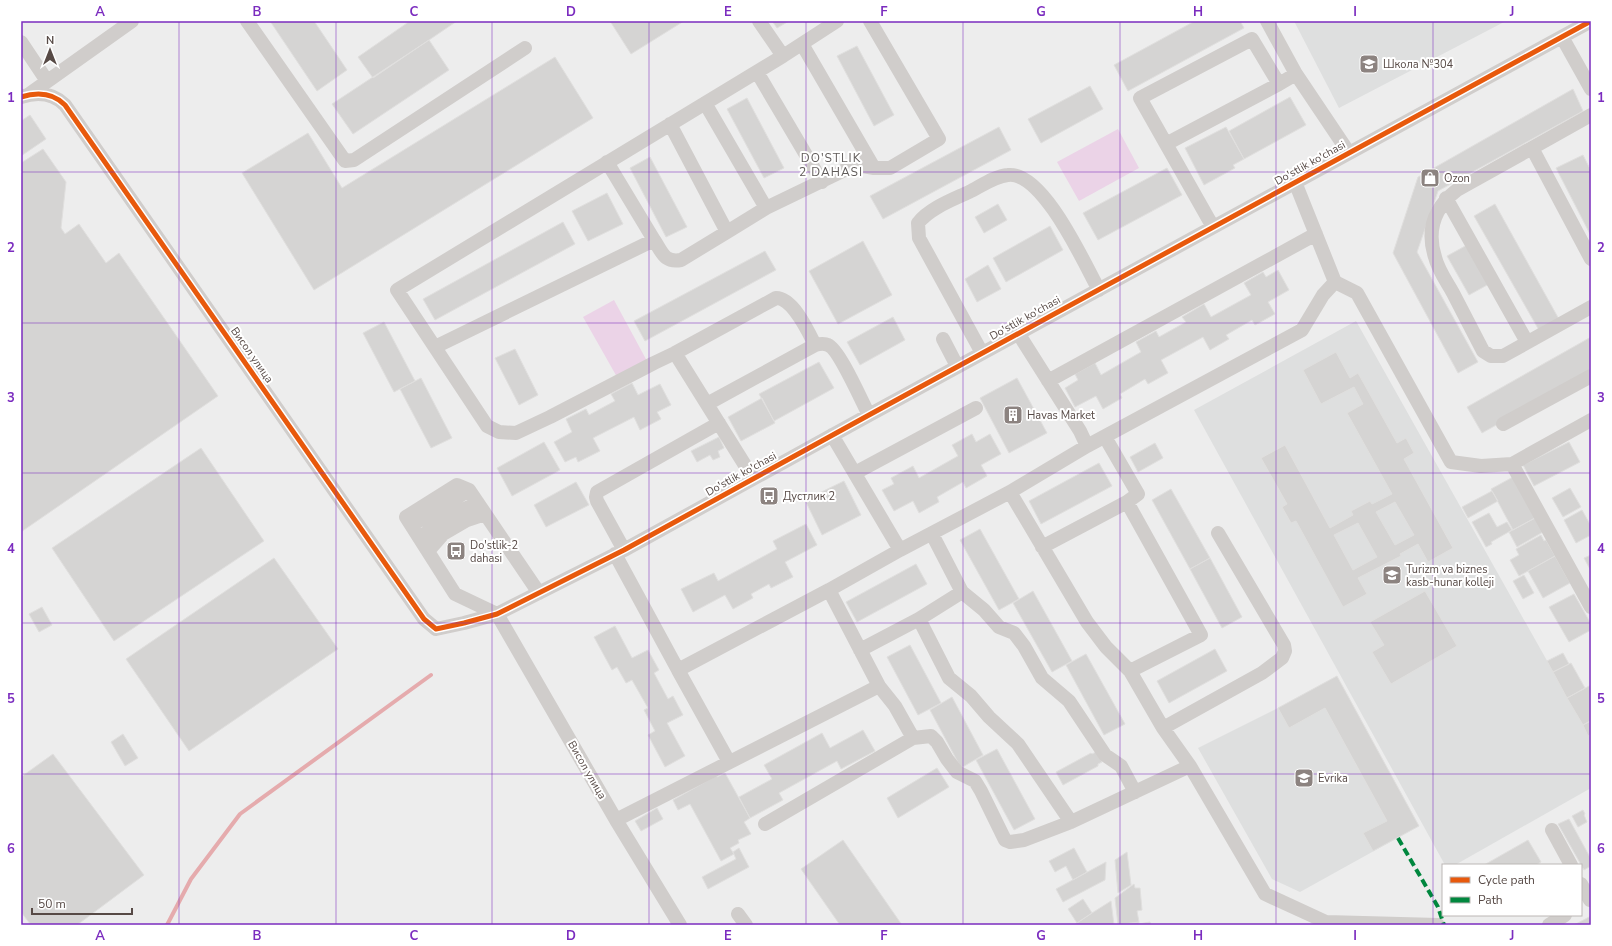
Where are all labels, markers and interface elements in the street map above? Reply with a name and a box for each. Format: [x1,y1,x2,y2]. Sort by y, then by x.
text: A [95,3,105,21]
text: B [253,3,262,21]
text: C [410,3,419,21]
text: D [566,3,576,21]
text: E [724,3,732,21]
text: F [880,3,888,21]
text: G [1036,3,1046,21]
text: H [1193,3,1203,21]
text: I [1353,3,1357,21]
text: J [1509,3,1514,21]
north arrow [30,30,70,70]
text: N [46,33,54,48]
school or university icon: Школа №304 [1358,53,1380,75]
place label: Школа №304 [1383,57,1454,72]
text: 1 [7,89,15,107]
text: 1 [1597,89,1605,107]
street label: Do'stlik ko'chasi [1272,137,1348,189]
district label: DO'STLIK 2 DAHASI [799,150,863,180]
shop icon: Ozon [1419,167,1441,189]
place label: Ozon [1444,171,1470,186]
text: 2 [7,239,15,257]
text: 2 [1597,239,1605,257]
street label: Do'stlik ko'chasi [987,292,1063,344]
street label: Висол улица [227,324,277,386]
text: 3 [7,389,15,407]
text: 3 [1597,389,1605,407]
building icon: Havas Market [1002,404,1024,426]
place label: Havas Market [1027,408,1095,423]
street label: Do'stlik ko'chasi [703,448,779,500]
bus stop icon: Дустлик 2 [758,485,780,507]
place label: Дустлик 2 [783,489,835,504]
place label: Do'stlik-2 dahasi [470,538,518,566]
text: 4 [7,540,15,558]
bus stop icon: Do'stlik-2 dahasi [445,540,467,562]
text: 4 [1597,540,1605,558]
place label: Turizm va biznes kasb-hunar kolleji [1406,562,1494,590]
school or university icon: Turizm va biznes kasb-hunar kolleji [1381,564,1403,586]
text: 5 [7,690,15,708]
text: 5 [1597,690,1605,708]
street label: Висол улица [564,738,610,802]
school or university icon: Evrika [1293,767,1315,789]
place label: Evrika [1318,771,1348,786]
text: 6 [7,840,15,858]
text: 6 [1597,840,1605,858]
legend [1442,864,1582,916]
text: Cycle path [1478,872,1535,888]
scale bar [32,890,132,916]
text: Path [1478,892,1503,908]
text: 50 m [38,896,66,912]
text: A [95,927,105,945]
text: B [253,927,262,945]
text: C [410,927,419,945]
text: D [566,927,576,945]
text: E [724,927,732,945]
text: F [880,927,888,945]
text: G [1036,927,1046,945]
text: H [1193,927,1203,945]
text: I [1353,927,1357,945]
text: J [1509,927,1514,945]

